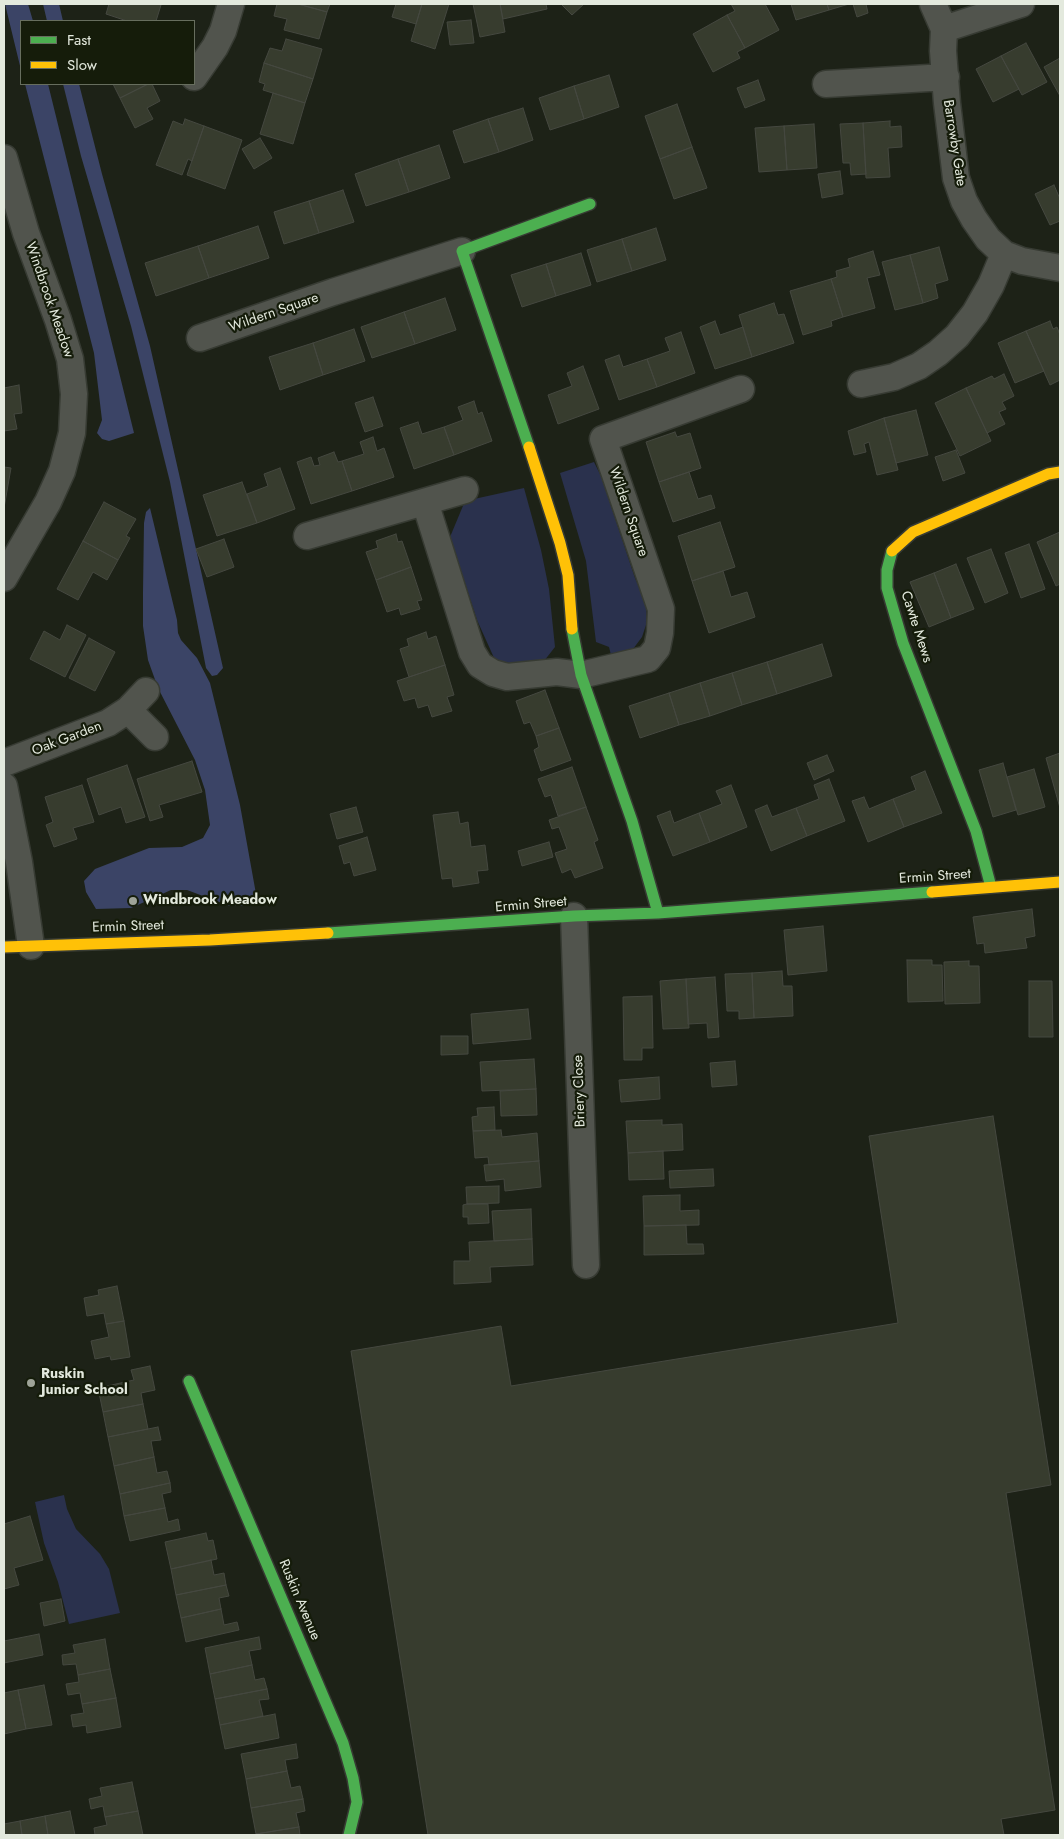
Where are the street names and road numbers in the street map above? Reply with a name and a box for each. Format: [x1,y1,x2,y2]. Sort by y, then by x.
street label: Barrowby Gate [939,99,969,187]
street label: Windbrook Meadow [21,240,77,360]
street label: Wildern Square [227,290,321,336]
street label: Wildern Square [605,465,651,559]
street label: Cawte Mews [897,589,935,665]
street label: Oak Garden [30,718,104,760]
street label: Ermin Street [898,866,972,888]
street label: Ermin Street [494,893,568,917]
street label: Ermin Street [92,917,164,937]
street label: Briery Close [570,1055,590,1127]
street label: Ruskin Avenue [275,1557,323,1643]

